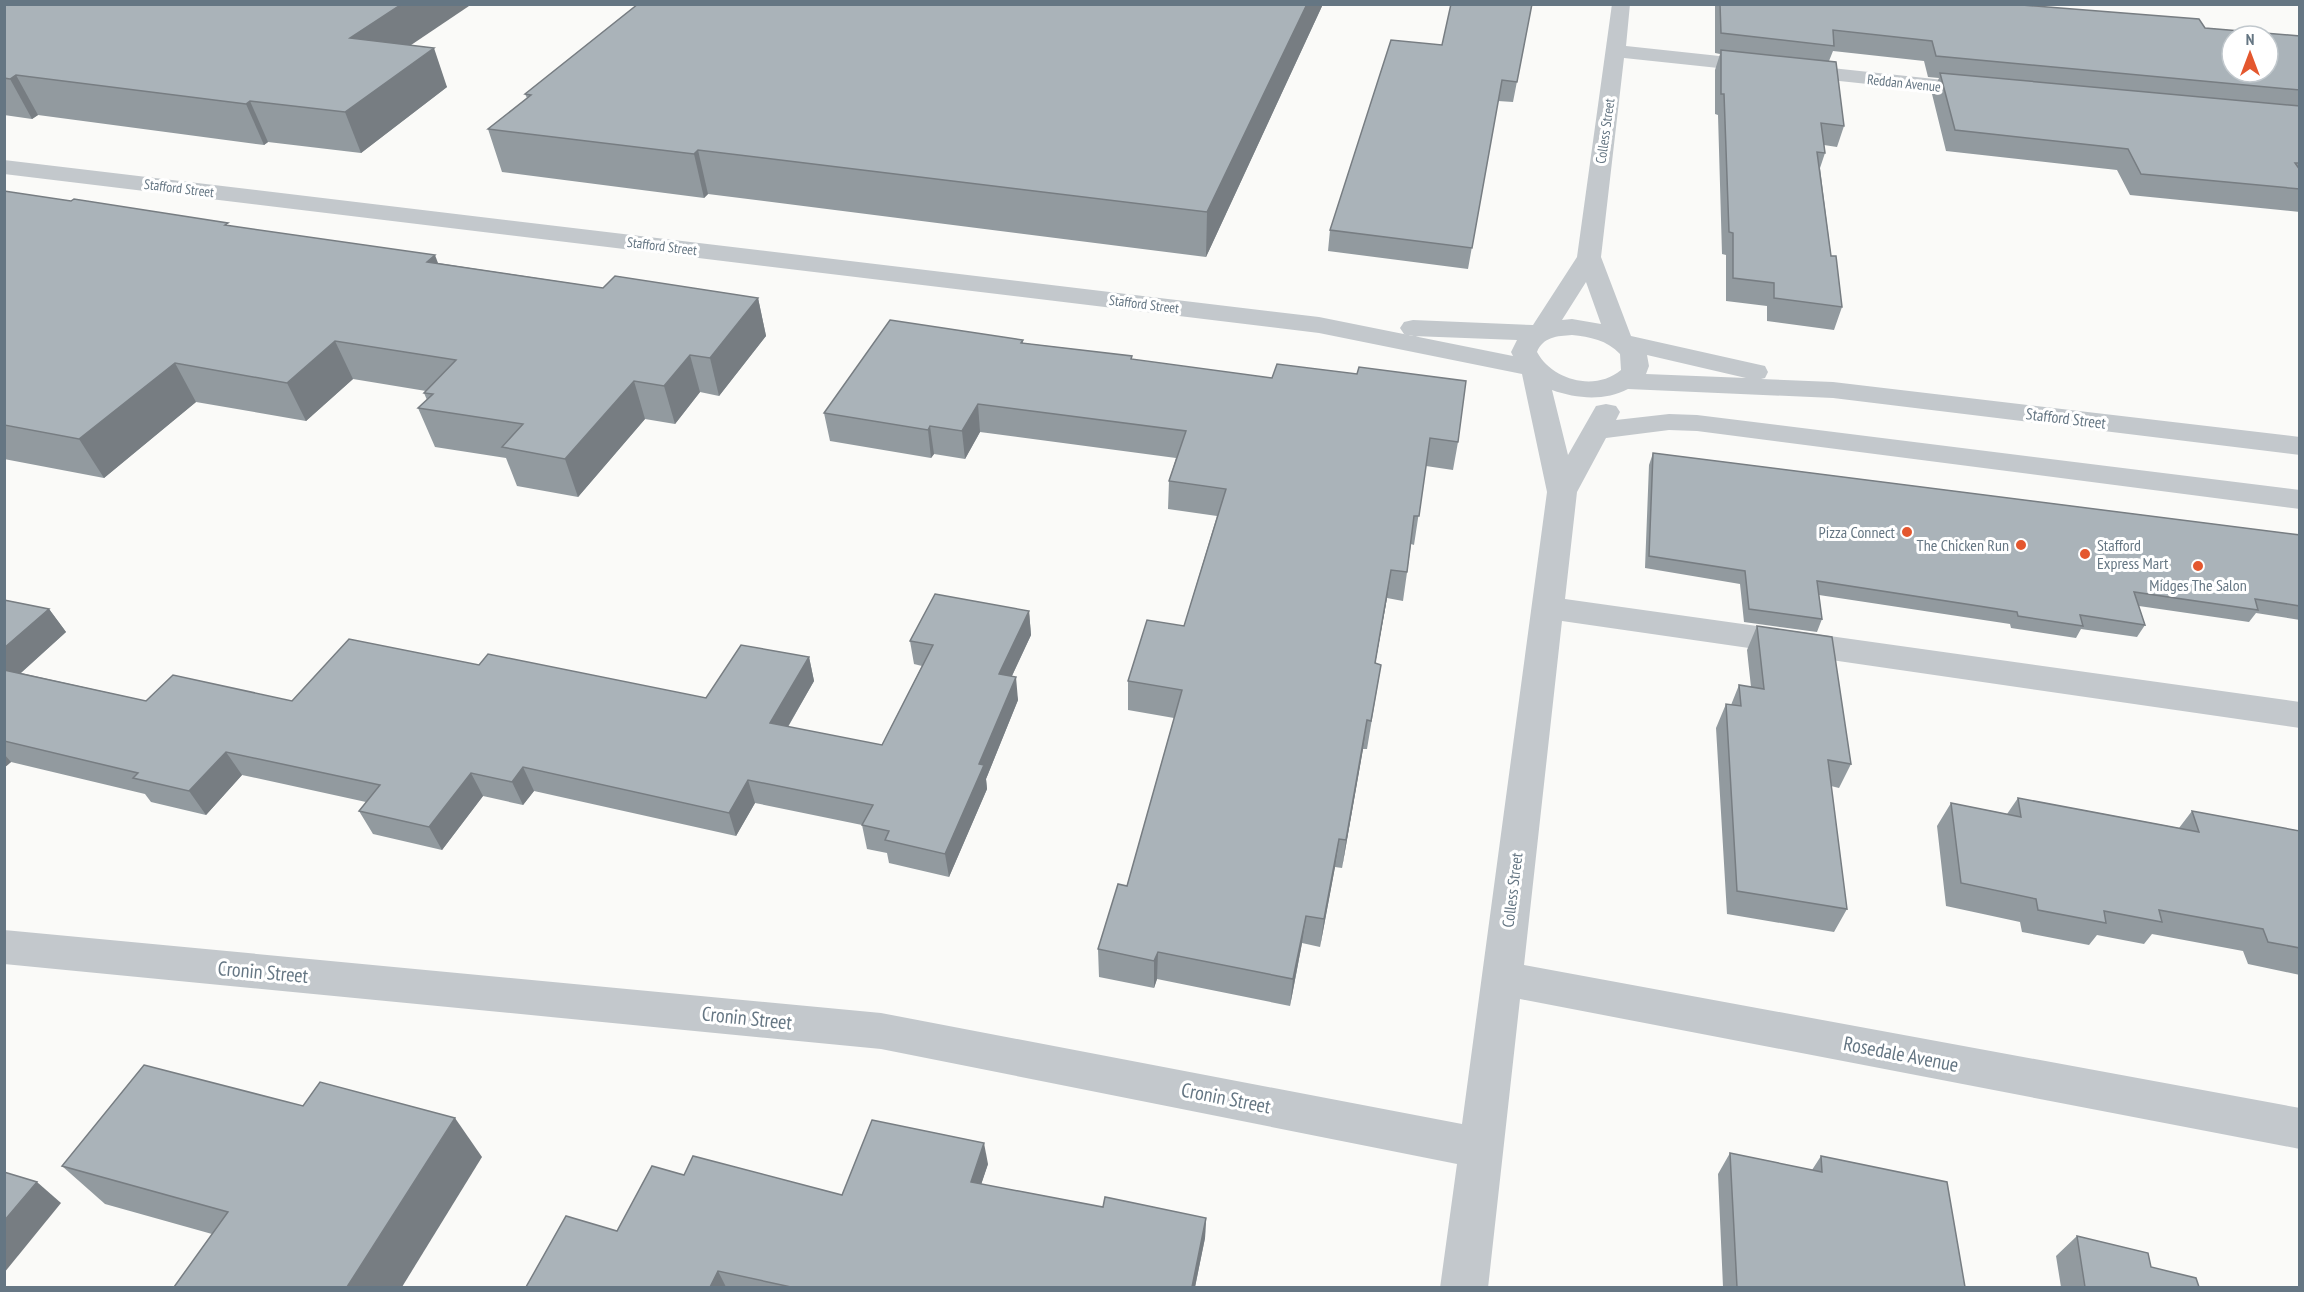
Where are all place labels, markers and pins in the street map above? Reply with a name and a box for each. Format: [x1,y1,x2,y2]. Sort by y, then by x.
place label: Pizza Connect [1819,522,1896,542]
marker: Pizza Connect [1900,525,1914,539]
place label: The Chicken Run [1917,535,2009,555]
place label: Stafford Express Mart [2097,535,2169,573]
marker: The Chicken Run [2014,538,2028,552]
marker: Stafford Express Mart [2078,547,2092,561]
marker: Midges The Salon [2191,559,2205,573]
place label: Midges The Salon [2149,575,2247,595]

